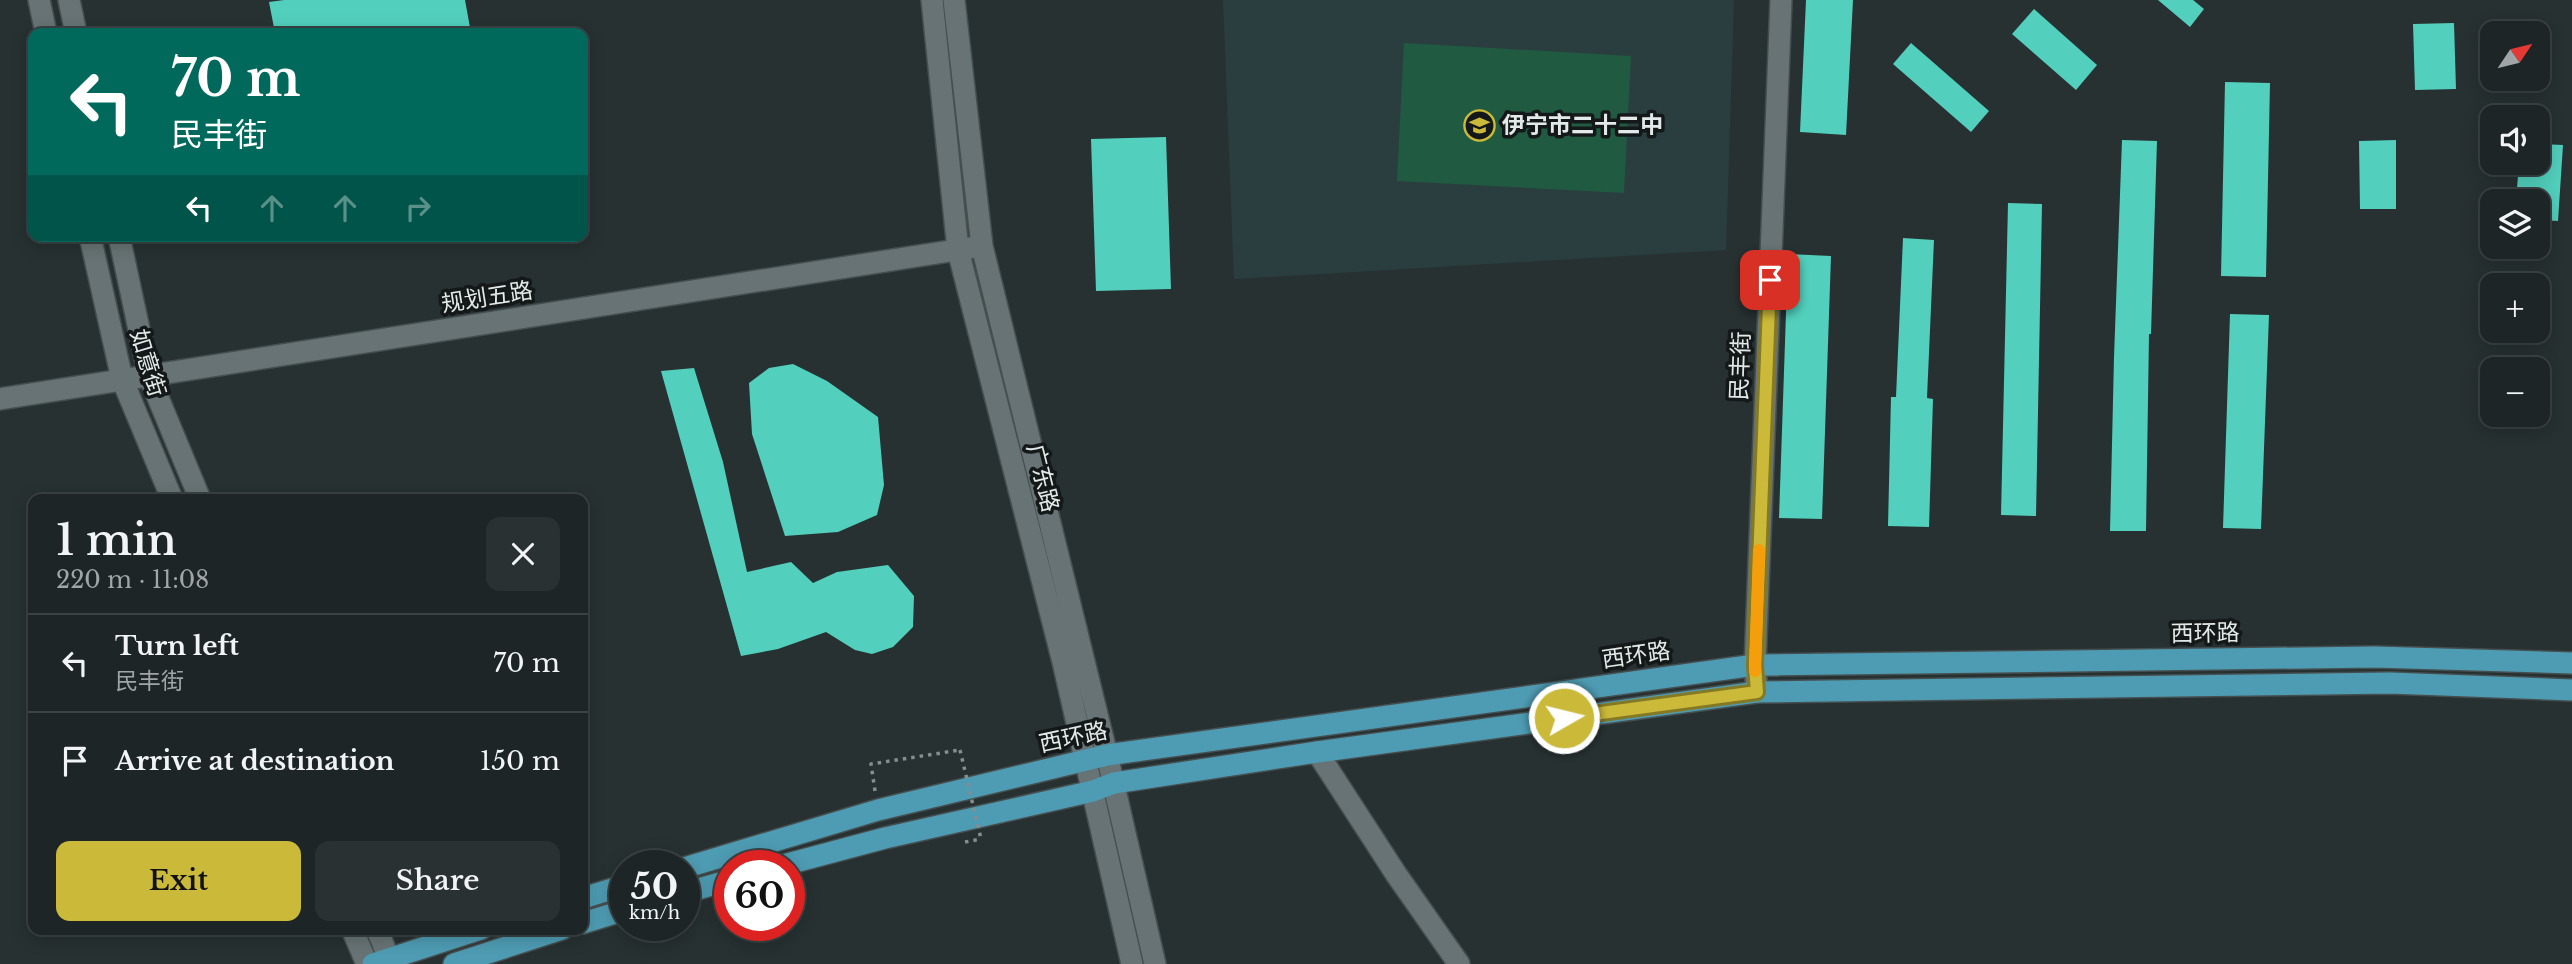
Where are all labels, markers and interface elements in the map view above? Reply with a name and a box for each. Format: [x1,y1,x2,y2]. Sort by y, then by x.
north arrow [2480,21,2550,91]
map controls [2480,21,2550,427]
text: 70 m [171,48,301,109]
icon: left [56,56,147,147]
button: sound [2480,105,2550,175]
school or university icon: 伊宁市二十二中 [1462,108,1496,142]
place label: 伊宁市二十二中 [1502,111,1663,139]
text: 民丰街 [171,115,267,155]
icon: left [180,189,218,227]
icon: ahead [253,189,291,227]
icon: ahead [326,189,364,227]
icon: right [399,189,437,227]
button: layers [2480,189,2550,259]
pin [1740,250,1800,310]
icon: arrive [1751,261,1789,299]
button: + [2480,273,2550,343]
street label: 规划五路 [439,276,535,318]
street label: 如意街 [125,326,171,400]
street label: 民丰街 [1725,331,1755,401]
button: − [2480,357,2550,427]
street label: 广东路 [1021,441,1065,515]
text: 1 min [56,514,177,566]
button: close [486,517,560,591]
text: 220 m · 11:08 [56,566,209,594]
street label: 西环路 [2170,618,2240,648]
text: Turn left [115,630,239,662]
street label: 西环路 [1600,636,1672,674]
icon: left [56,644,94,682]
text: 70 m [493,647,560,679]
text: 民丰街 [115,667,184,695]
position arrow [1527,681,1601,755]
street label: 西环路 [1036,716,1110,758]
icon: arrive [56,742,94,780]
text: Arrive at destination [115,745,395,777]
text: 150 m [480,745,560,777]
button: Exit [56,841,301,921]
button: Share [315,841,560,921]
speed limit sign: 60 [714,850,805,941]
text: 50 [631,865,678,908]
text: km/h [629,902,680,924]

